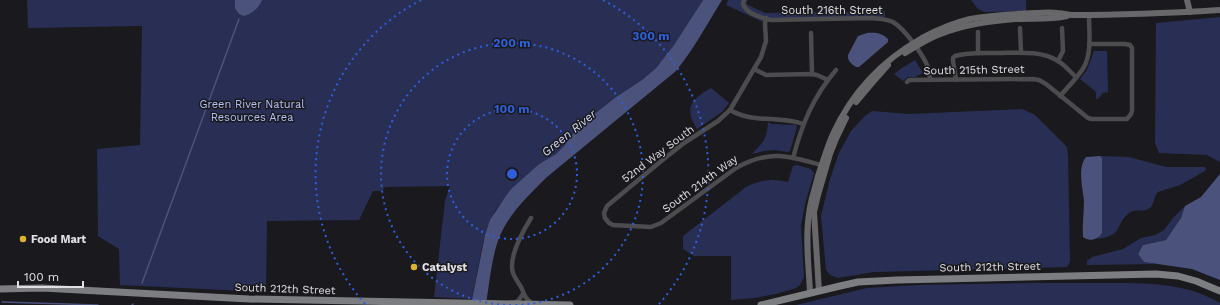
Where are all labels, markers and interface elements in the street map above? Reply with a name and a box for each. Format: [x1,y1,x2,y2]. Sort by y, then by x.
street label: South 216th Street [781,4,883,17]
text: 300 m [632,29,670,43]
text: 200 m [493,36,531,50]
street label: South 215th Street [923,63,1025,77]
park label: Green River Natural Resources Area [199,98,305,124]
text: 100 m [494,102,530,116]
water label: Green River [539,106,600,159]
street label: 52nd Way South [619,123,697,185]
street label: South 214th Way [660,152,740,216]
centre of rings [505,167,519,181]
place label: Food Mart [31,233,86,246]
marker: Food Mart [18,234,28,244]
street label: South 212th Street [939,260,1041,274]
place label: Catalyst [422,261,467,274]
marker: Catalyst [409,262,419,272]
scale bar [18,263,83,289]
text: 100 m [24,270,59,284]
street label: South 212th Street [234,281,336,297]

